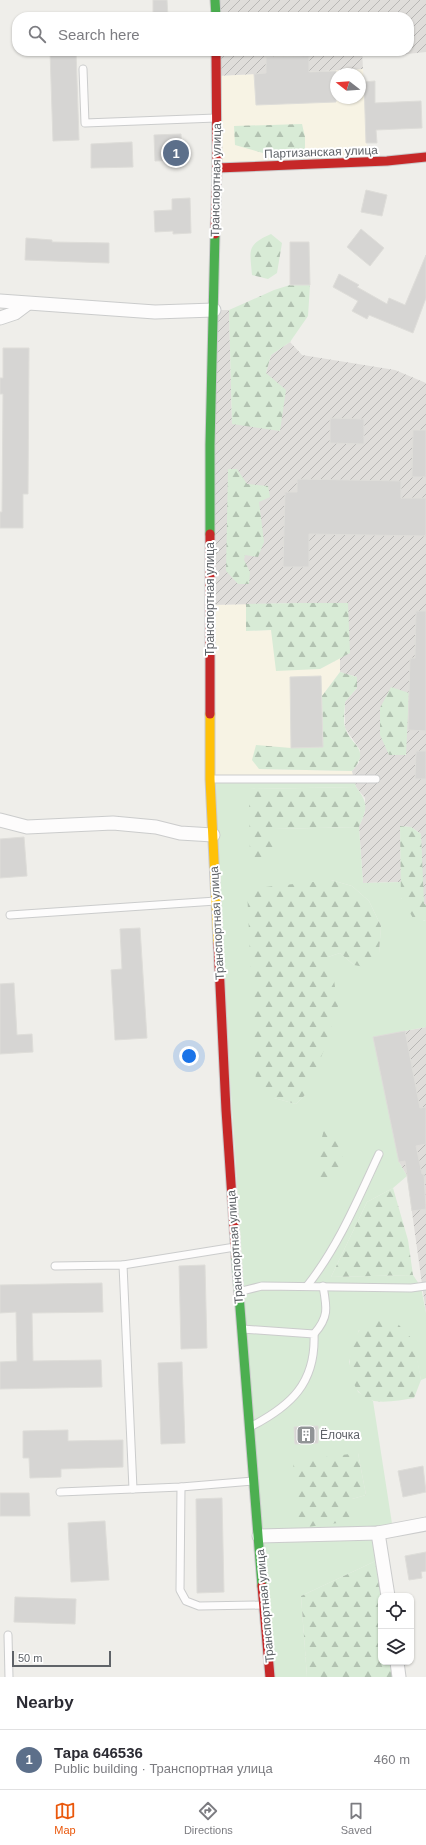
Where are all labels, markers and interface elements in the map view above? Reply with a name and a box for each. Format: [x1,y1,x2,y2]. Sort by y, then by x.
search box [12,12,414,56]
icon: search [26,23,48,45]
text: Search here [58,26,140,43]
north arrow [330,68,366,104]
street label: Транспортная улица [208,123,224,237]
pin: 1 [163,138,189,168]
street label: Партизанская улица [264,143,378,161]
street label: Транспортная улица [203,542,217,656]
street label: Транспортная улица [207,865,227,980]
your location [179,1046,199,1066]
street label: Транспортная улица [224,1189,246,1304]
building icon: Ёлочка [295,1424,317,1446]
place label: Ёлочка [320,1428,360,1442]
street label: Транспортная улица [253,1548,277,1663]
map controls [378,1593,414,1665]
button: locate [378,1593,414,1629]
button: layers [378,1629,414,1665]
scale bar [12,1649,111,1668]
text: 50 m [18,1652,42,1664]
text: Nearby [16,1693,74,1712]
text: Тара 646536 [54,1744,143,1761]
text: 1 [25,1752,33,1767]
text: 460 m [374,1752,410,1767]
text: Public building · Транспортная улица [54,1761,273,1776]
tab: Map [54,1800,76,1836]
tab: Directions [184,1800,233,1836]
tab: Saved [341,1800,372,1836]

